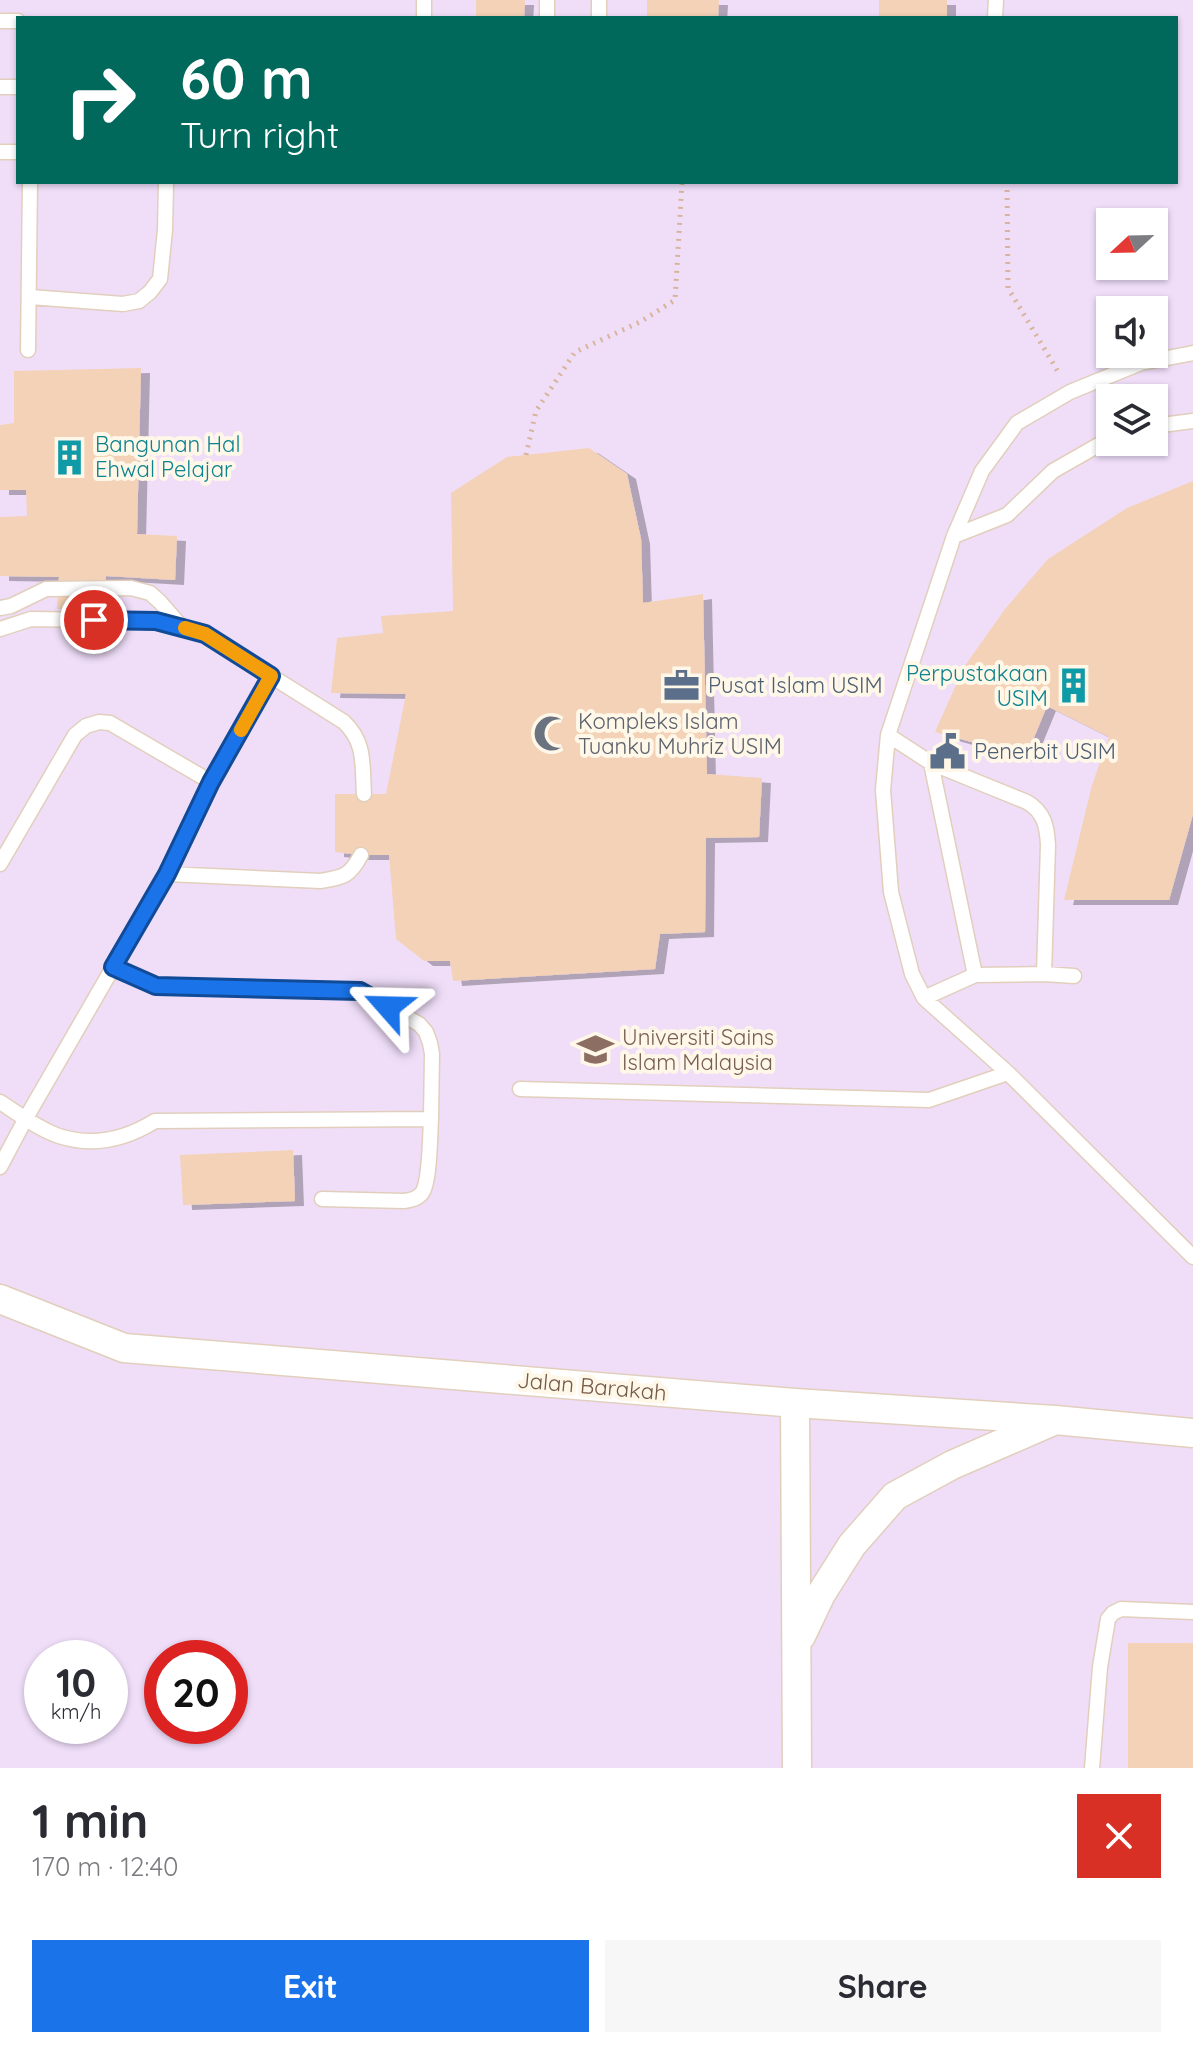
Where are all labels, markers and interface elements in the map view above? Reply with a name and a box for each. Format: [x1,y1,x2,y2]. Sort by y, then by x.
text: 60 m [180,43,313,113]
icon: right [48,48,152,152]
text: Turn right [180,112,339,157]
north arrow [1096,208,1168,280]
map controls [1096,208,1168,456]
button: sound [1096,296,1168,368]
button: layers [1096,384,1168,456]
place label: Bangunan Hal Ehwal Pelajar [95,430,240,483]
building icon: Bangunan Hal Ehwal Pelajar [50,438,88,476]
pin [60,586,128,654]
icon: arrive [72,598,116,642]
place label: Perpustakaan USIM [906,659,1048,712]
office icon: Pusat Islam USIM [663,666,701,704]
building icon: Perpustakaan USIM [1055,667,1093,705]
place label: Pusat Islam USIM [708,671,883,699]
place label: Kompleks Islam Tuanku Muhriz USIM [578,707,782,760]
mosque icon: Kompleks Islam Tuanku Muhriz USIM [533,715,571,753]
public building icon: Penerbit USIM [929,732,967,770]
place label: Penerbit USIM [974,737,1116,765]
position arrow [346,965,430,1049]
place label: Universiti Sains Islam Malaysia [622,1023,774,1076]
school or university icon: Universiti Sains Islam Malaysia [577,1031,615,1069]
street label: Jalan Barakah [516,1366,668,1406]
speed limit sign: 20 [144,1640,248,1744]
text: 10 [56,1657,96,1707]
text: km/h [51,1699,101,1724]
text: 1 min [32,1790,148,1850]
button: close [1077,1794,1161,1878]
text: 170 m · 12:40 [32,1850,179,1883]
button: Exit [32,1940,589,2032]
button: Share [605,1940,1161,2032]

